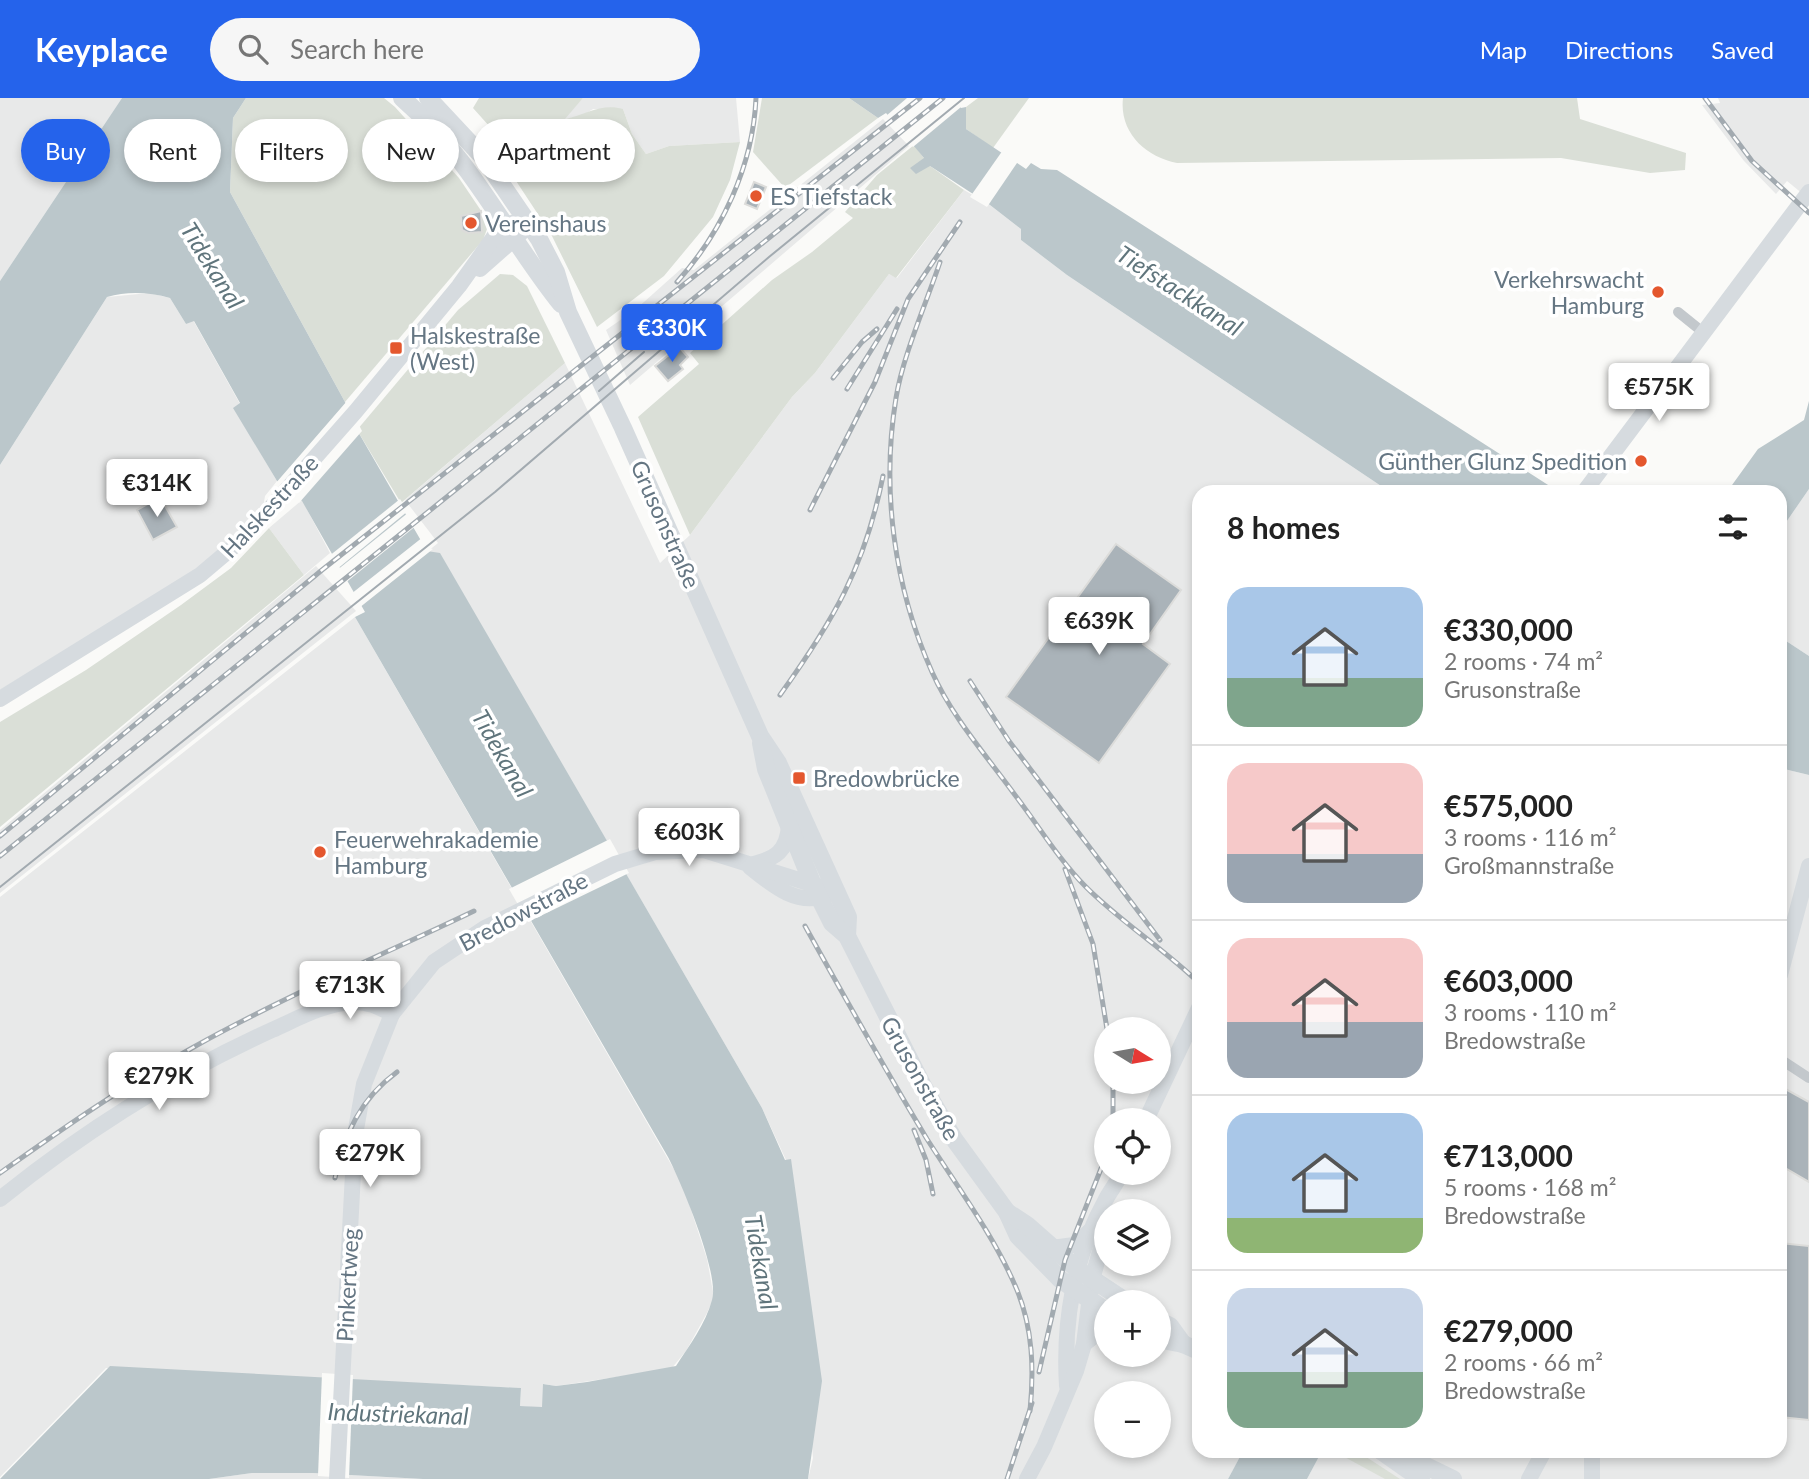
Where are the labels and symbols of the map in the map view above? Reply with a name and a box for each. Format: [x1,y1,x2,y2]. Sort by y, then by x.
place label: ES Tiefstack [770,182,893,210]
marker: ES Tiefstack [748,188,764,204]
place label: Vereinshaus [485,209,606,237]
marker: Vereinshaus [463,215,479,231]
water label: Tidekanal [175,216,251,314]
water label: Tiefstackkanal [1112,239,1249,342]
place label: Verkehrswacht Hamburg [1494,265,1645,319]
marker: Verkehrswacht Hamburg [1650,284,1666,300]
pin: €330K [623,304,721,364]
place label: Halskestraße (West) [410,321,541,375]
marker: Halskestraße (West) [388,340,404,356]
pin: €575K [1610,364,1708,423]
place label: Günther Glunz Spedition [1378,447,1627,475]
street label: Halskestraße [214,449,324,563]
marker: Günther Glunz Spedition [1633,453,1649,469]
street label: Grusonstraße [625,456,707,592]
pin: €314K [108,460,206,519]
pin: €639K [1050,598,1148,657]
water label: Tidekanal [466,704,540,802]
place label: Bredowbrücke [813,764,960,792]
marker: Bredowbrücke [791,770,807,786]
pin: €603K [640,808,738,868]
place label: Feuerwehrakademie Hamburg [334,825,539,879]
marker: Feuerwehrakademie Hamburg [312,844,328,860]
street label: Bredowstraße [454,865,592,957]
pin: €713K [301,962,399,1021]
street label: Grusonstraße [876,1011,966,1145]
north arrow [1094,1017,1171,1094]
pin: €279K [110,1052,208,1112]
pin: €279K [321,1130,419,1189]
water label: Tidekanal [739,1212,785,1313]
street label: Pinkertweg [330,1227,364,1343]
water label: Industriekanal [327,1396,470,1430]

